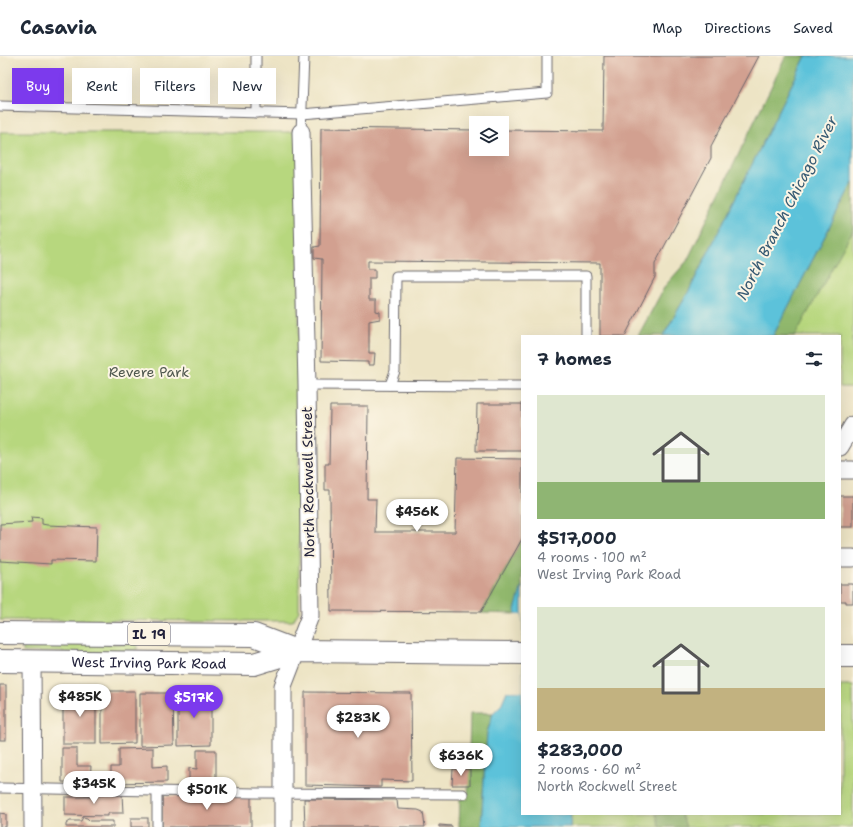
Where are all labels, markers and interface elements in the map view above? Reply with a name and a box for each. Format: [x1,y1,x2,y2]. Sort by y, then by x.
text: Casavia [20,15,97,40]
text: Map [653,19,683,37]
text: Directions [705,19,771,37]
text: Saved [793,19,833,37]
chip: Buy [12,68,64,104]
chip: Rent [72,68,132,104]
chip: Filters [140,68,210,104]
chip: New [218,68,276,104]
water label: North Branch Chicago River [732,112,843,303]
map controls [469,116,509,156]
button: layers [469,116,509,156]
text: 7 homes [537,348,612,370]
icon: filters [803,348,825,370]
park label: Revere Park [109,363,189,381]
street label: North Rockwell Street [298,406,318,558]
icon: home [645,421,717,493]
pin: $456K [389,499,445,533]
text: $456K [395,503,439,520]
text: $517,000 [537,527,617,549]
text: 4 rooms · 100 m² [537,549,647,566]
text: West Irving Park Road [537,566,681,583]
road number: IL 19 [128,623,170,645]
icon: home [645,633,717,705]
street label: West Irving Park Road [71,653,227,673]
pin: $485K [52,684,108,718]
pin: $517K [166,685,222,719]
text: $485K [58,688,102,705]
text: $517K [174,689,214,706]
pin: $283K [330,705,386,739]
text: $283K [336,709,380,726]
text: $283,000 [537,739,623,761]
pin: $636K [433,743,489,777]
text: $636K [439,747,483,764]
text: 2 rooms · 60 m² [537,761,641,778]
pin: $345K [66,771,122,805]
text: $345K [72,775,116,792]
pin: $501K [179,777,235,811]
text: North Rockwell Street [537,778,677,795]
text: $501K [187,781,227,798]

